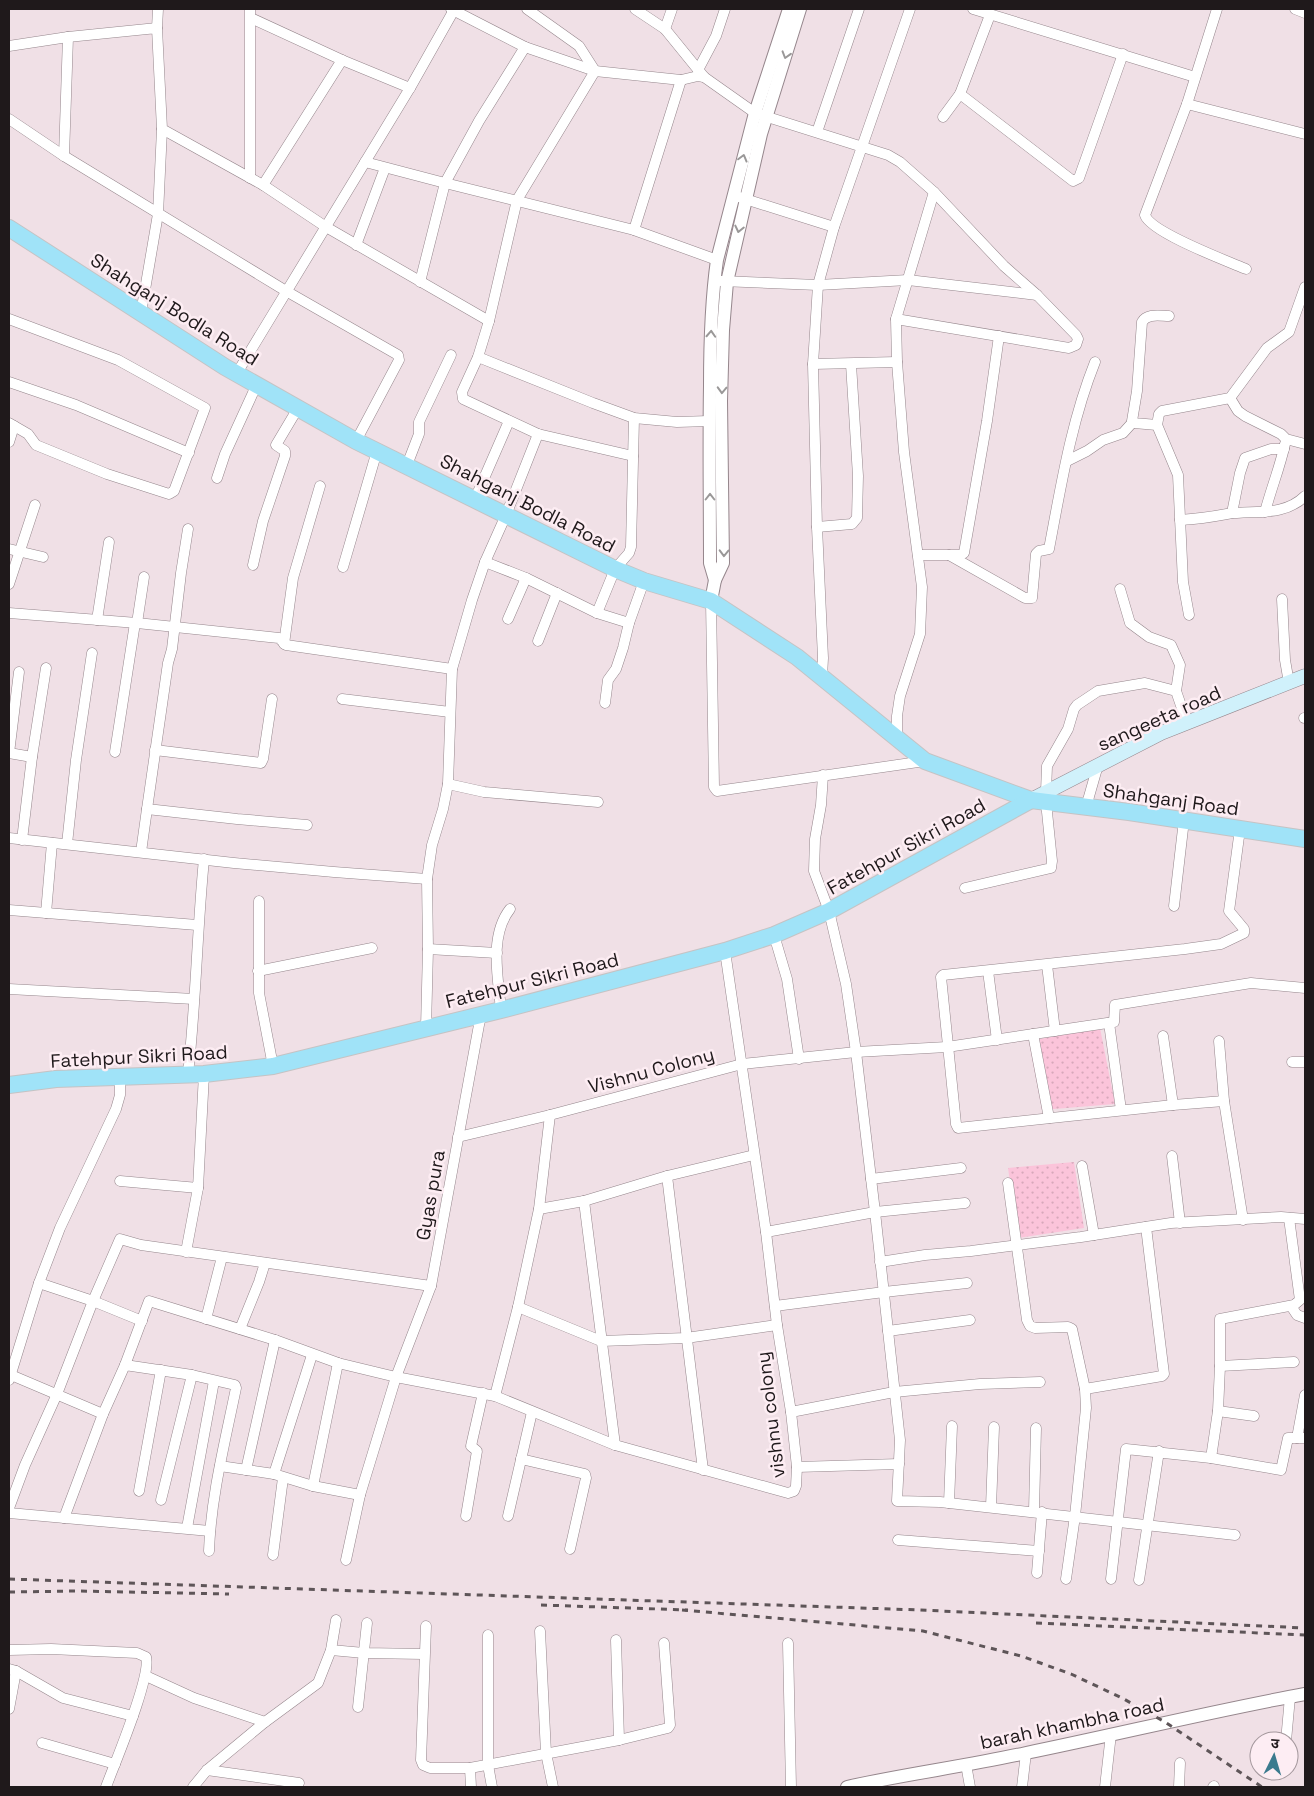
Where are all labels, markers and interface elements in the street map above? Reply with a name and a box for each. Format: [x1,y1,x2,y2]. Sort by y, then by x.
one-way arrow [781,51,791,59]
one-way arrow [737,154,748,163]
one-way arrow [734,225,745,234]
street label: Shahganj Bodla Road [86,247,264,371]
one-way arrow [706,330,716,338]
one-way arrow [716,386,727,394]
street label: Shahganj Bodla Road [436,448,620,559]
one-way arrow [705,493,715,500]
one-way arrow [718,549,729,557]
street label: sangeeta road [1093,680,1225,757]
street label: Shahganj Road [1101,778,1240,821]
street label: Fatehpur Sikri Road [823,792,990,900]
street label: Fatehpur Sikri Road [443,947,621,1014]
street label: Fatehpur Sikri Road [50,1039,228,1074]
street label: Vishnu Colony [585,1042,717,1099]
street label: Gyas pura [410,1148,451,1242]
street label: vishnu colony [750,1350,791,1480]
street label: barah khambha road [978,1692,1167,1755]
north arrow [1249,1731,1299,1781]
text: उ [1270,1734,1281,1752]

